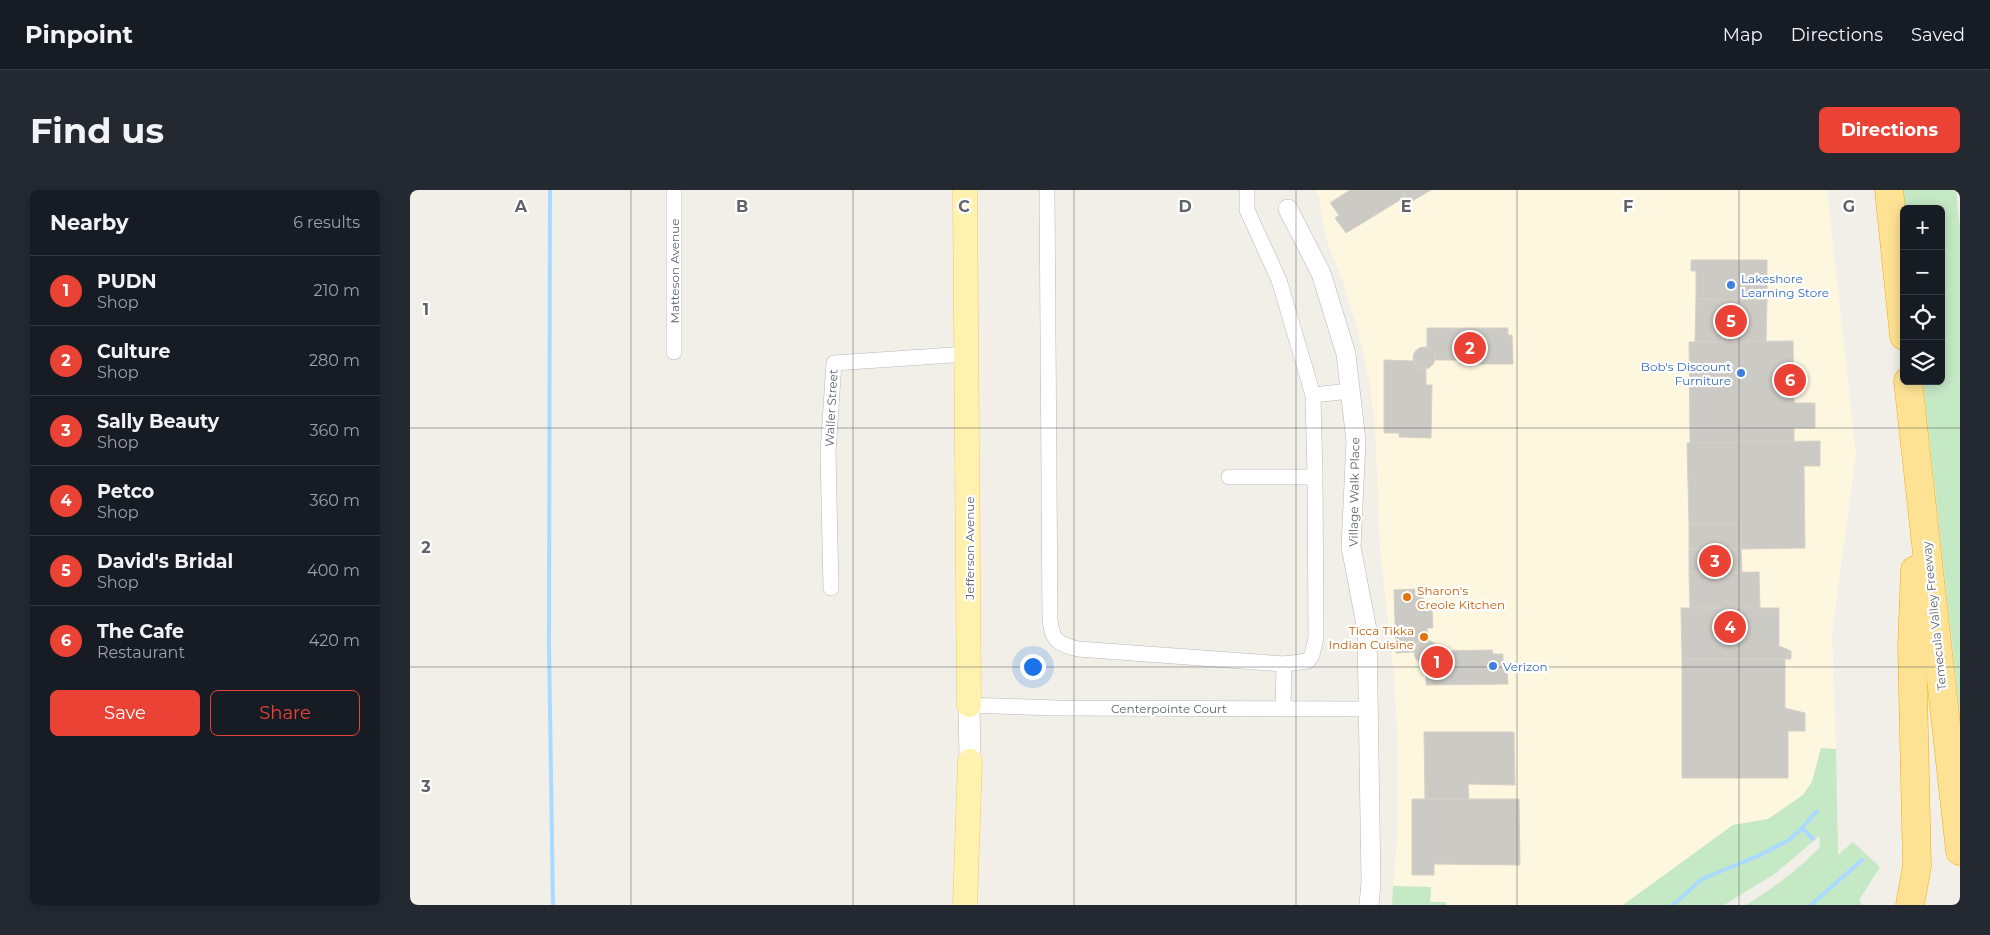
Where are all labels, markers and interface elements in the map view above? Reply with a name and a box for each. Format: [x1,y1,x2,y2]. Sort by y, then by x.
text: Pinpoint [25,20,133,49]
text: Map [1723,24,1763,46]
text: Directions [1791,24,1883,46]
text: Saved [1911,24,1965,46]
button: Directions [1819,107,1960,153]
text: Find us [30,109,164,152]
text: A [514,197,528,216]
text: B [736,197,748,216]
text: C [958,197,970,216]
text: D [1178,197,1192,216]
text: E [1401,197,1411,216]
text: F [1623,197,1633,216]
text: G [1843,197,1855,216]
map controls [1900,205,1945,385]
button: + [1900,205,1945,250]
text: Nearby [50,210,129,235]
text: 6 results [293,213,360,232]
street label: Matteson Avenue [667,218,682,324]
button: − [1900,250,1945,295]
text: PUDN [97,270,157,293]
place label: Lakeshore Learning Store [1741,271,1829,300]
marker: Lakeshore Learning Store [1725,279,1737,291]
text: 1 [63,281,69,300]
text: 210 m [313,281,360,300]
text: Shop [97,293,139,312]
button: locate [1900,295,1945,340]
text: 1 [423,300,429,319]
pin: 5 [1715,302,1747,340]
pin: 2 [1454,329,1486,367]
text: Culture [97,340,171,363]
button: layers [1900,340,1945,385]
text: 2 [61,351,71,370]
text: 280 m [309,351,360,370]
place label: Bob's Discount Furniture [1641,359,1731,388]
pin: 6 [1774,361,1806,399]
text: Shop [97,363,139,382]
marker: Bob's Discount Furniture [1735,367,1747,379]
street label: Waller Street [821,369,841,447]
text: Sally Beauty [97,410,219,433]
text: 3 [61,421,71,440]
text: 360 m [309,421,360,440]
text: Shop [97,433,139,452]
street label: Village Walk Place [1346,437,1362,547]
text: Petco [97,480,154,503]
text: 4 [60,491,72,510]
text: 360 m [309,491,360,510]
street label: Jefferson Avenue [962,496,977,601]
text: Shop [97,503,139,522]
text: 2 [421,538,431,557]
street label: Temecula Valley Freeway [1919,540,1949,691]
pin: 3 [1699,542,1731,580]
text: David's Bridal [97,550,233,573]
text: 5 [61,561,71,580]
text: 400 m [307,561,360,580]
text: Shop [97,573,139,592]
place label: Sharon's Creole Kitchen [1417,583,1505,612]
marker: Sharon's Creole Kitchen [1401,591,1413,603]
pin: 4 [1714,608,1746,646]
text: The Cafe [97,620,184,643]
place label: Ticca Tikka Indian Cuisine [1329,623,1414,652]
text: 6 [61,631,71,650]
text: 420 m [309,631,360,650]
marker: Ticca Tikka Indian Cuisine [1418,631,1430,643]
text: Restaurant [97,643,185,662]
pin: 1 [1421,643,1453,681]
your location [1020,654,1046,680]
place label: Verizon [1503,659,1548,674]
marker: Verizon [1487,660,1499,672]
button: Save [50,690,200,736]
button: Share [210,690,360,736]
street label: Centerpointe Court [1111,701,1227,716]
text: 3 [420,777,431,796]

